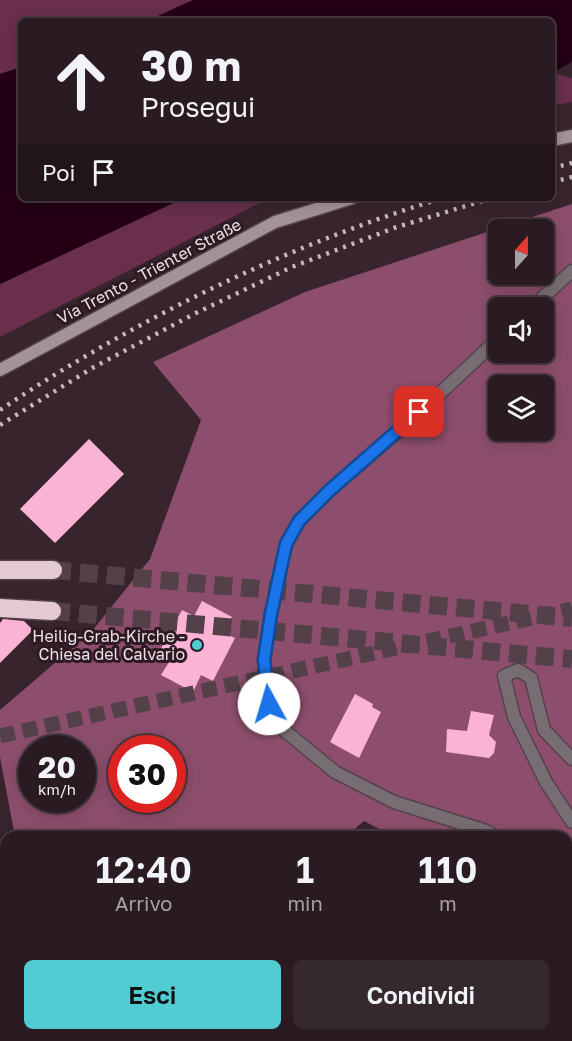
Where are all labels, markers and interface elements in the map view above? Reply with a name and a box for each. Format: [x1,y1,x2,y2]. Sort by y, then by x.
text: 30 m [141,40,241,90]
icon: ahead [42,42,120,120]
text: Prosegui [141,91,255,123]
icon: arrive [87,156,120,189]
text: Poi [42,159,75,186]
street label: Via Trento - Trienter Straße [54,214,244,328]
north arrow [488,219,554,285]
map controls [488,219,554,441]
button: sound [488,297,554,363]
button: layers [488,375,554,441]
pin [393,386,444,437]
icon: arrive [402,395,435,428]
place label: Heilig-Grab-Kirche - Chiesa del Calvario [32,626,185,664]
marker: Heilig-Grab-Kirche - Chiesa del Calvario [190,638,204,652]
position arrow [237,672,301,736]
speed limit sign: 30 [108,735,186,813]
text: 20 [38,749,76,785]
text: km/h [38,780,76,798]
text: 12:40 [95,848,192,891]
text: 1 [296,848,314,891]
text: 110 [418,848,478,891]
text: Arrivo [115,891,172,915]
text: min [287,891,323,915]
text: m [439,891,457,915]
button: Esci [24,960,281,1029]
button: Condividi [293,960,549,1029]

